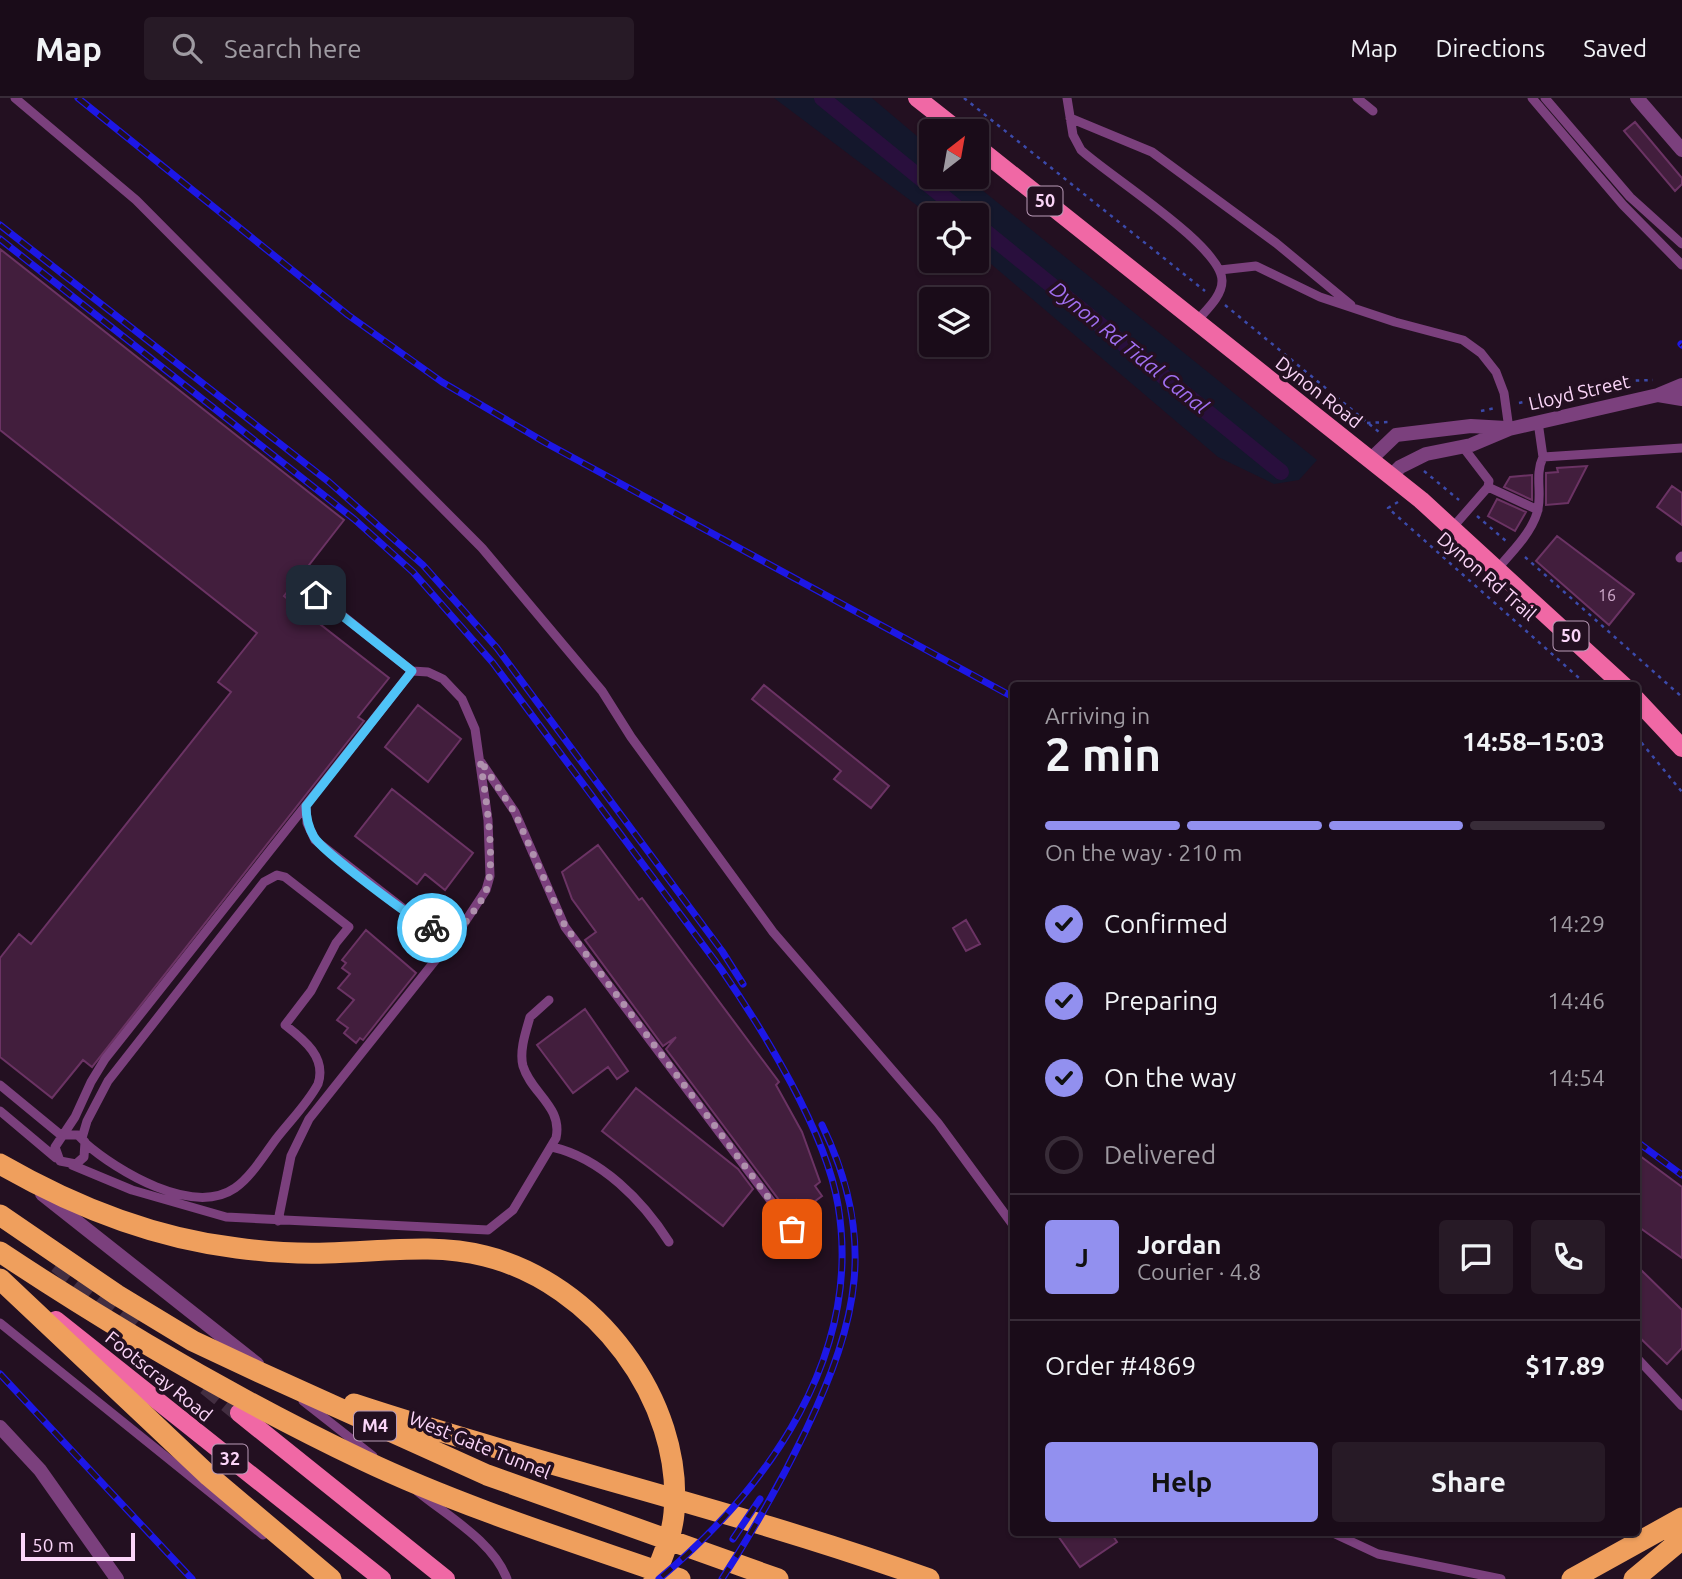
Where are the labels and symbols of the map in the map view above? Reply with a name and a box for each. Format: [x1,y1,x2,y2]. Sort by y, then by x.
north arrow [919,119,989,189]
road number: 50 [1028,186,1062,216]
water label: Dynon Rd Tidal Canal [1046,276,1214,418]
street label: Dynon Road [1271,351,1367,433]
street label: Lloyd Street [1526,370,1632,414]
street label: Dynon Rd Trail [1433,527,1541,625]
pin [286,565,346,625]
house number: 16 [1598,586,1616,604]
road number: 50 [1554,622,1588,650]
courier [397,893,467,963]
pin [762,1199,822,1259]
street label: Footscray Road [101,1326,217,1426]
street label: West Gate Tunnel [406,1407,554,1483]
road number: M4 [354,1412,396,1441]
road number: 32 [212,1444,247,1474]
scale bar [21,1530,135,1562]

